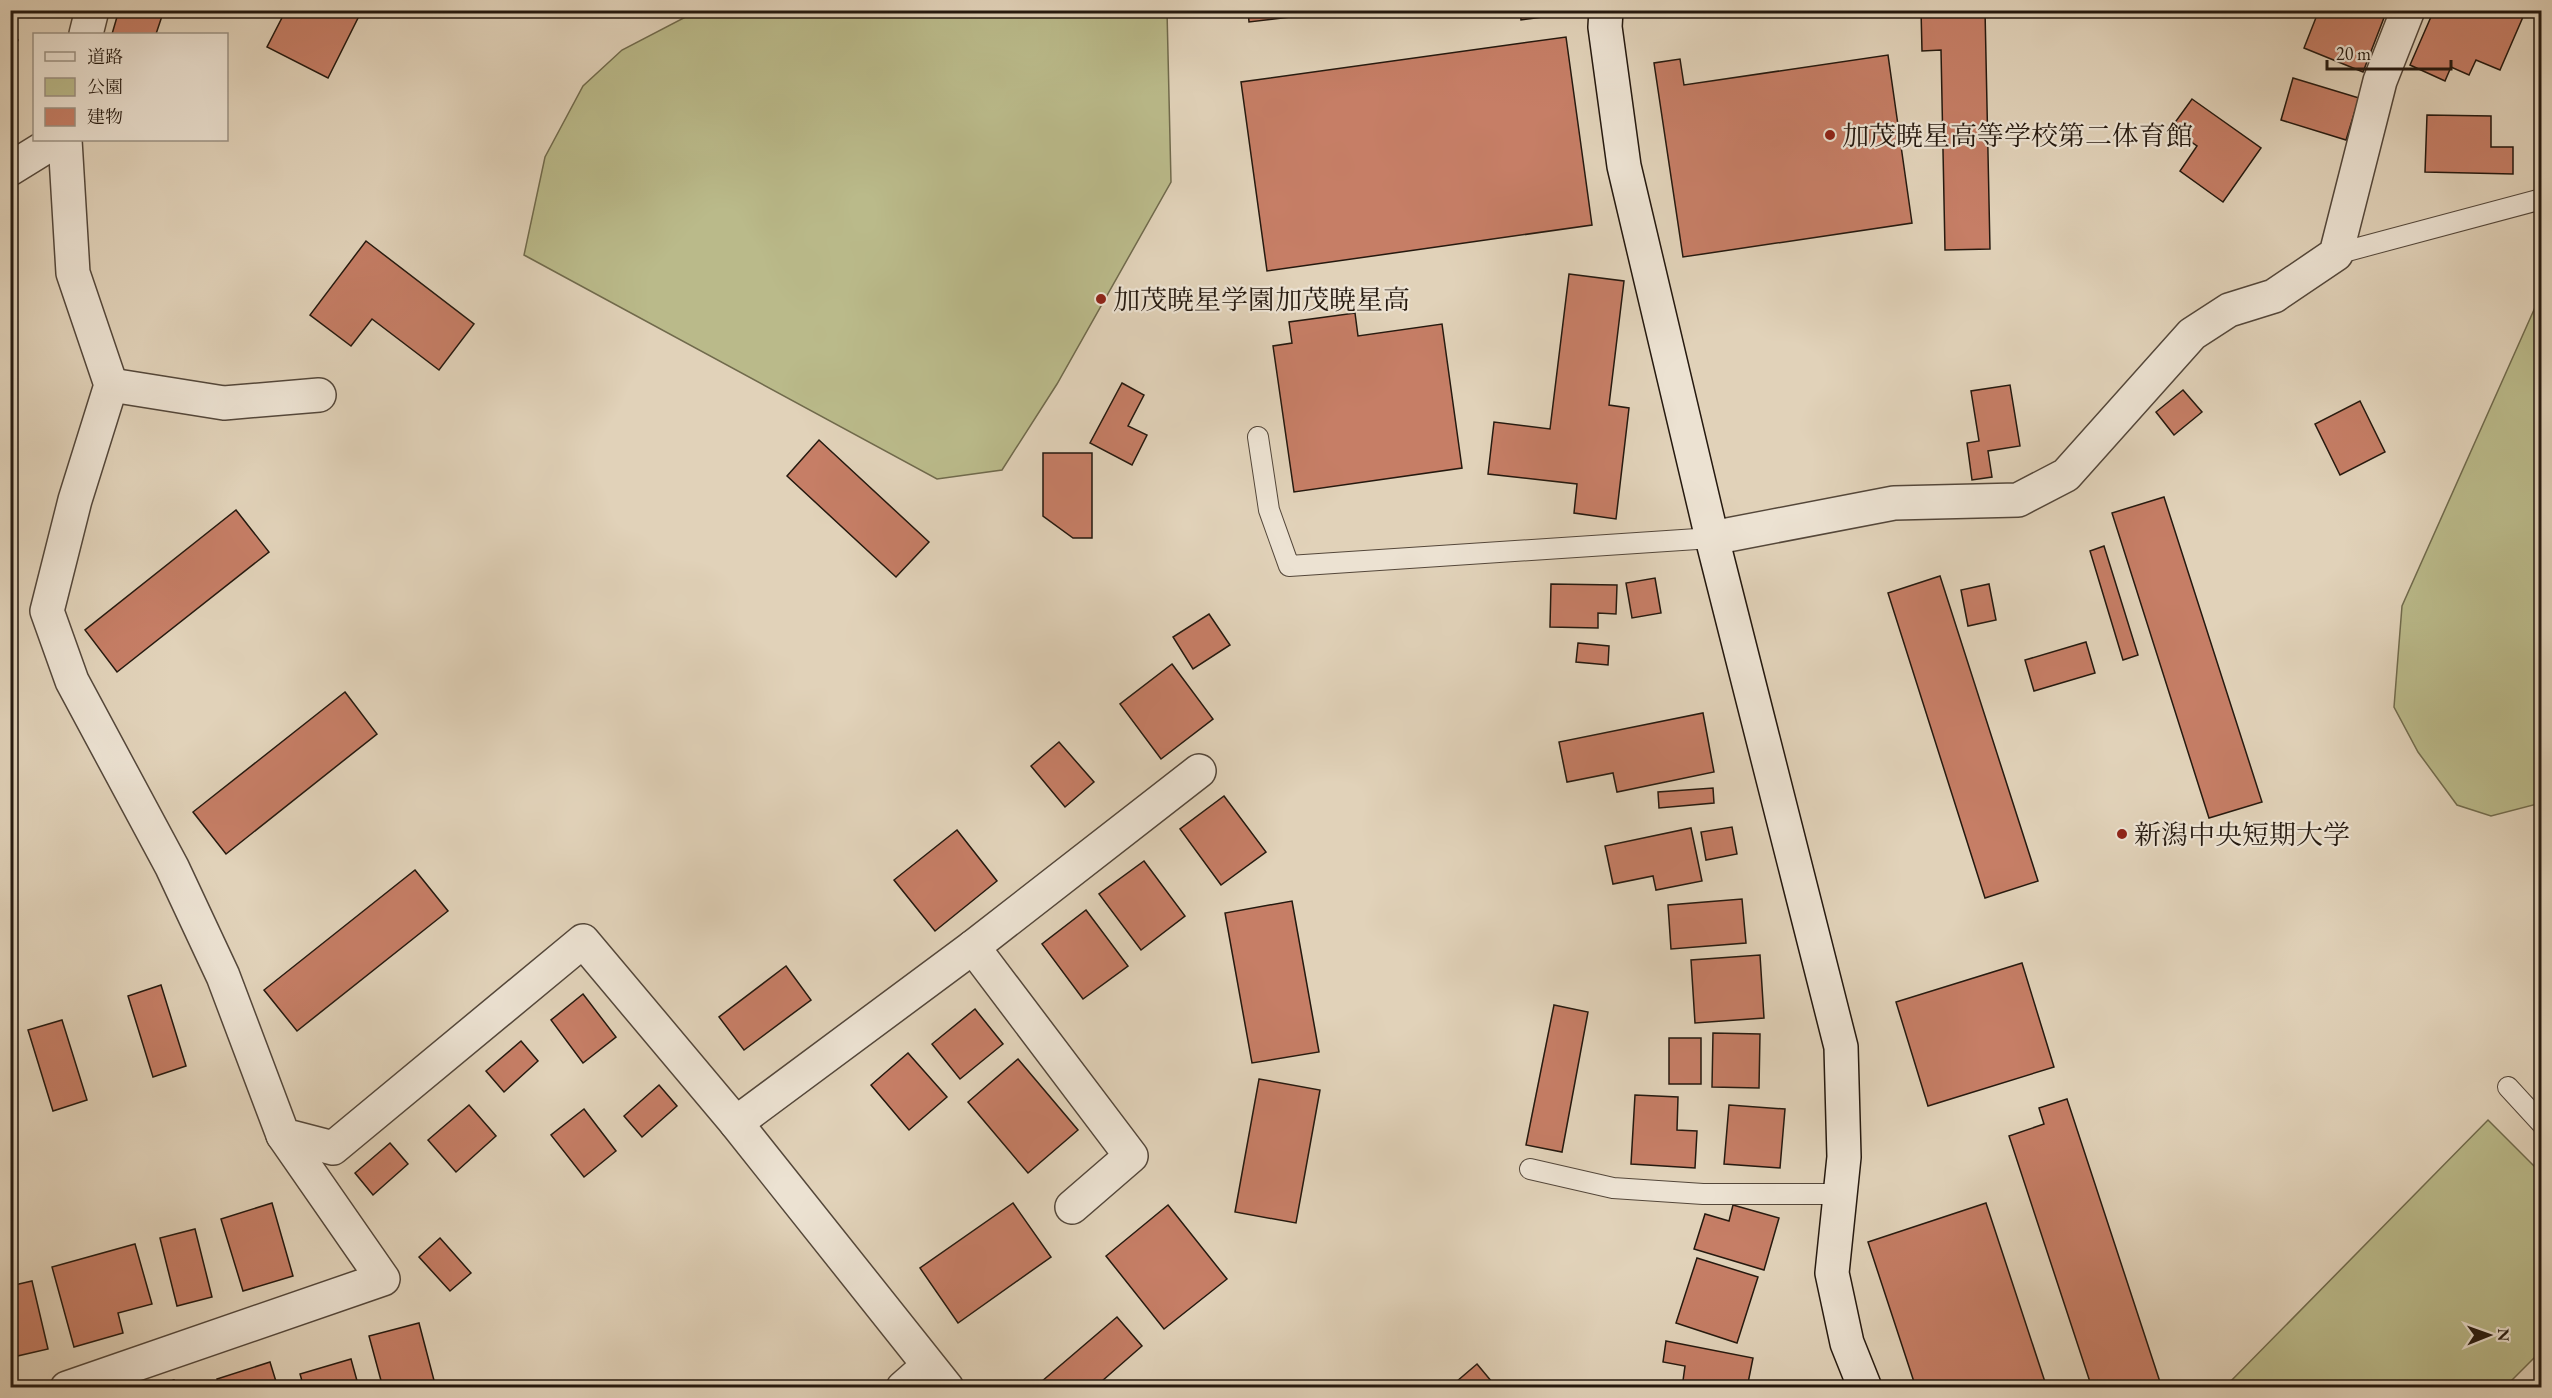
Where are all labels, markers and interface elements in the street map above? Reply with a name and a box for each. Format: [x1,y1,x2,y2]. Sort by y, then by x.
legend [33,33,228,141]
scale bar [2327,33,2452,71]
text: 20 m [2336,42,2371,65]
text: 道路 [87,45,123,68]
text: 公園 [87,75,123,98]
text: 建物 [87,105,123,128]
place label: 加茂暁星高等学校第二体育館 [1842,118,2193,153]
marker: 加茂暁星高等学校第二体育館 [1823,128,1837,142]
place label: 加茂暁星学園加茂暁星高 [1113,282,1410,317]
marker: 加茂暁星学園加茂暁星高 [1094,292,1108,306]
place label: 新潟中央短期大学 [2134,817,2350,852]
marker: 新潟中央短期大学 [2115,827,2129,841]
north arrow [2459,1305,2519,1365]
text: N [2493,1328,2514,1341]

